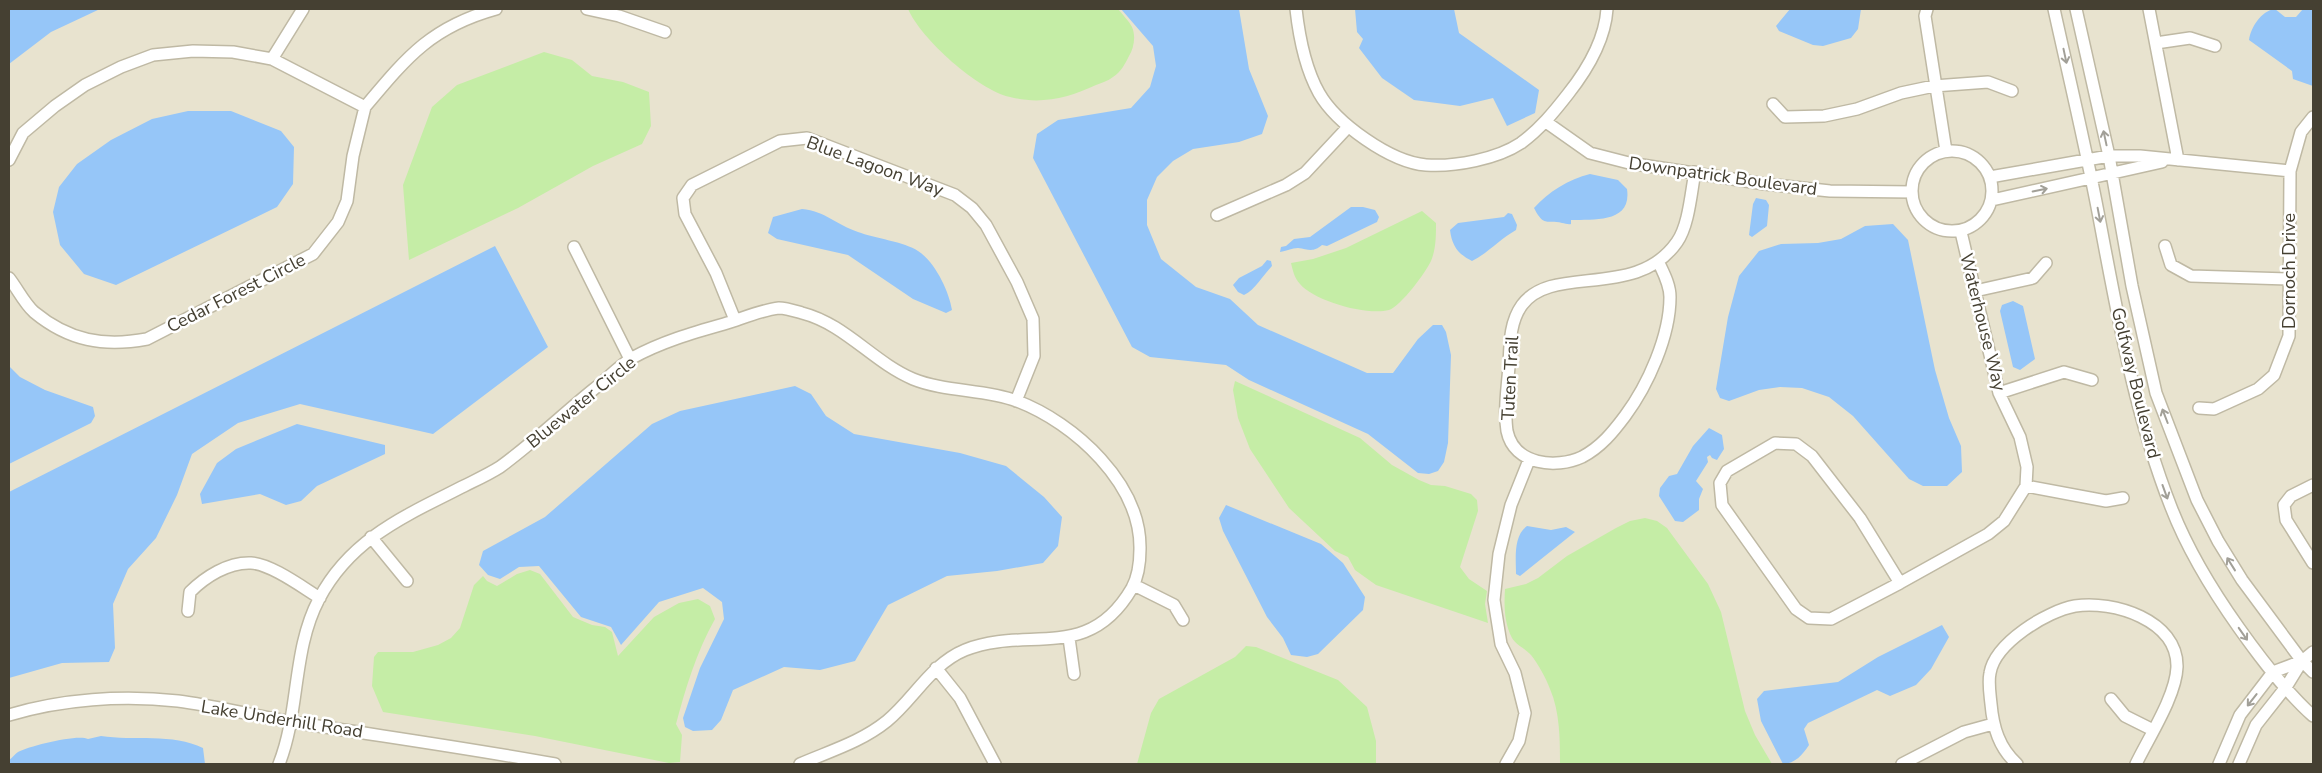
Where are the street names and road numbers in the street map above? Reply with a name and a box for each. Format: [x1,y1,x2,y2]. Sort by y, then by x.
street label: Blue Lagoon Way [803,130,947,202]
street label: Downpatrick Boulevard [1627,151,1819,201]
street label: Dornoch Drive [2277,213,2301,329]
street label: Cedar Forest Circle [162,248,310,338]
street label: Waterhouse Way [1954,251,2012,394]
street label: Golfway Boulevard [2106,305,2166,461]
street label: Tuten Trail [1496,334,1524,421]
street label: Bluewater Circle [521,350,641,454]
street label: Lake Underhill Road [199,694,365,744]

